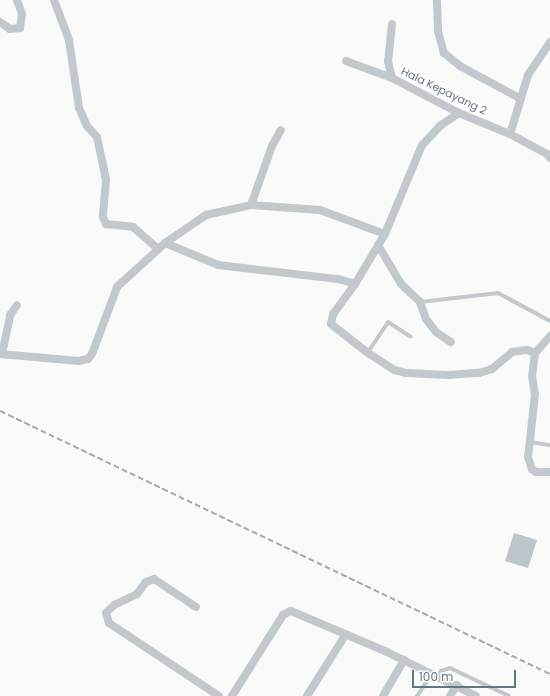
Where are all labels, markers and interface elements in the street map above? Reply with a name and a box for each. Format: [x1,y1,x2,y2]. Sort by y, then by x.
street label: Hala Kepayang 2 [399,65,489,117]
scale bar [414,662,518,688]
text: 100 m [419,668,453,685]

